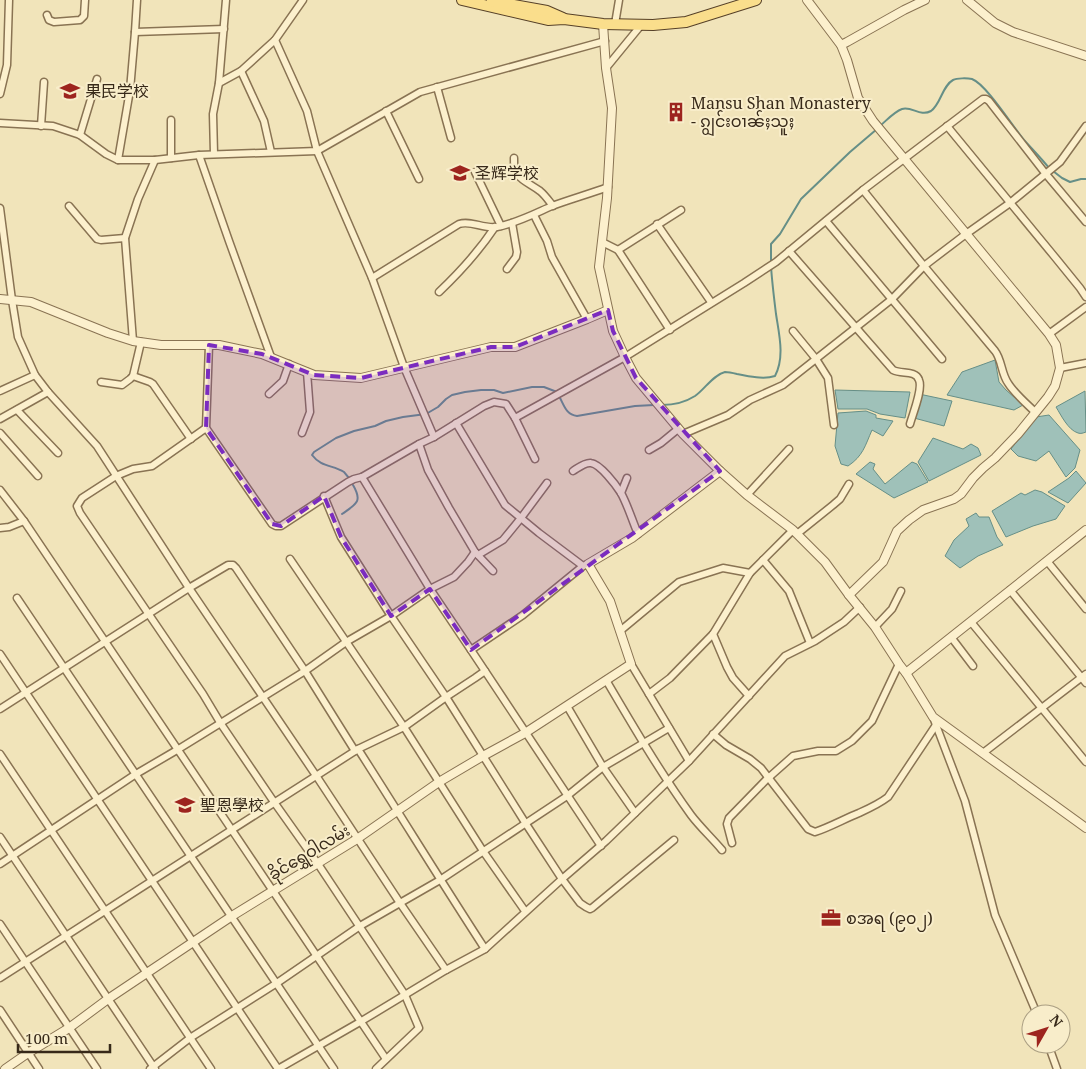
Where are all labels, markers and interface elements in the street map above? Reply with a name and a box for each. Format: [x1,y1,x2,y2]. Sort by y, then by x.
school or university icon: 果民学校 [59,80,81,102]
place label: 果民学校 [85,80,149,102]
place label: Mansu Shan Monastery - ၵျွင်းဝၢၼ်ႈသူႈ [691,92,872,137]
building icon: Mansu Shan Monastery - ၵျွင်းဝၢၼ်ႈသူႈ [665,101,687,123]
school or university icon: 圣辉学校 [449,162,471,184]
place label: 圣辉学校 [475,162,539,184]
school or university icon: 聖恩學校 [174,794,196,816]
place label: 聖恩學校 [200,794,264,816]
street label: ခိုင်ရွှေဝါလမ်း [264,819,356,888]
office icon: စအရ (၉၀၂) [820,907,842,929]
place label: စအရ (၉၀၂) [846,907,933,932]
north arrow [1021,1004,1071,1054]
text: N [1046,1010,1067,1031]
scale bar [18,1022,110,1054]
text: 100 m [25,1028,68,1048]

